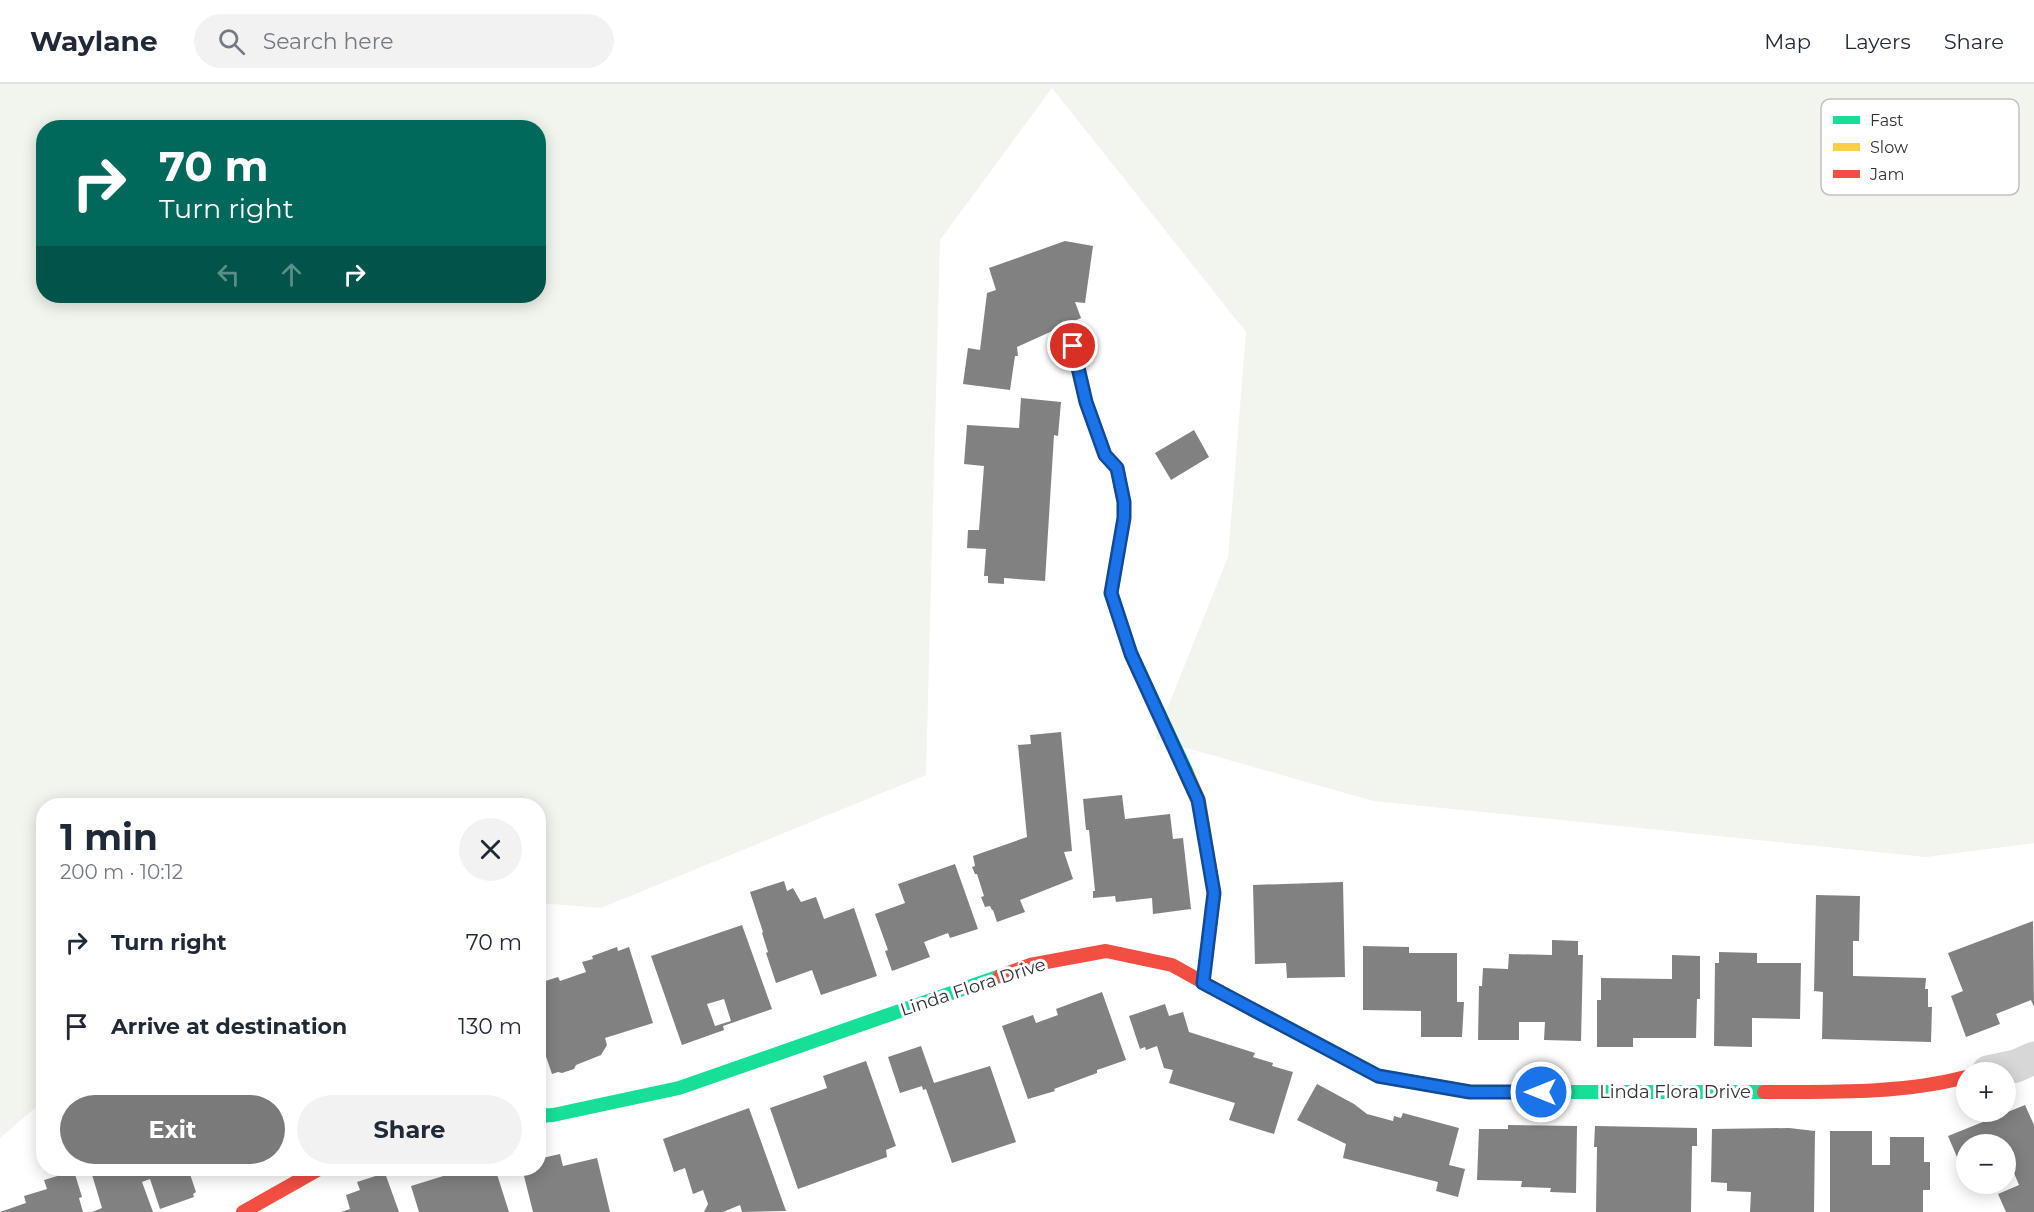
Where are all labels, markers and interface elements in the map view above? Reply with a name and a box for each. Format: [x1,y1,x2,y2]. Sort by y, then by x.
search box [194,14,614,68]
text: Waylane [30,24,158,58]
icon: search [215,25,248,58]
text: Search here [263,28,393,55]
text: Map [1764,29,1811,54]
text: Layers [1844,29,1911,54]
text: Share [1944,29,2004,54]
legend [1821,99,2019,195]
text: Fast [1870,111,1904,130]
text: Slow [1870,138,1908,157]
text: 70 m [159,140,269,192]
icon: right [60,144,138,222]
text: Jam [1869,165,1904,184]
text: Turn right [159,192,294,225]
icon: left [212,258,245,291]
icon: ahead [275,258,308,291]
icon: right [338,258,371,291]
pin [1047,320,1098,371]
icon: arrive [1056,329,1089,362]
text: 1 min [60,815,158,859]
button: close [459,818,522,881]
text: 200 m · 10:12 [60,860,183,884]
icon: right [60,926,93,959]
text: Turn right [111,929,226,956]
text: 70 m [466,929,522,956]
street label: Linda Flora Drive [897,953,1049,1021]
icon: arrive [60,1010,93,1043]
text: Arrive at destination [111,1013,347,1040]
text: 130 m [458,1013,522,1040]
position arrow [1509,1060,1573,1124]
map controls [1956,1062,2016,1194]
button: + [1956,1062,2016,1122]
street label: Linda Flora Drive [1599,1081,1751,1103]
button: Exit [60,1095,285,1164]
button: Share [297,1095,522,1164]
button: − [1956,1134,2016,1194]

